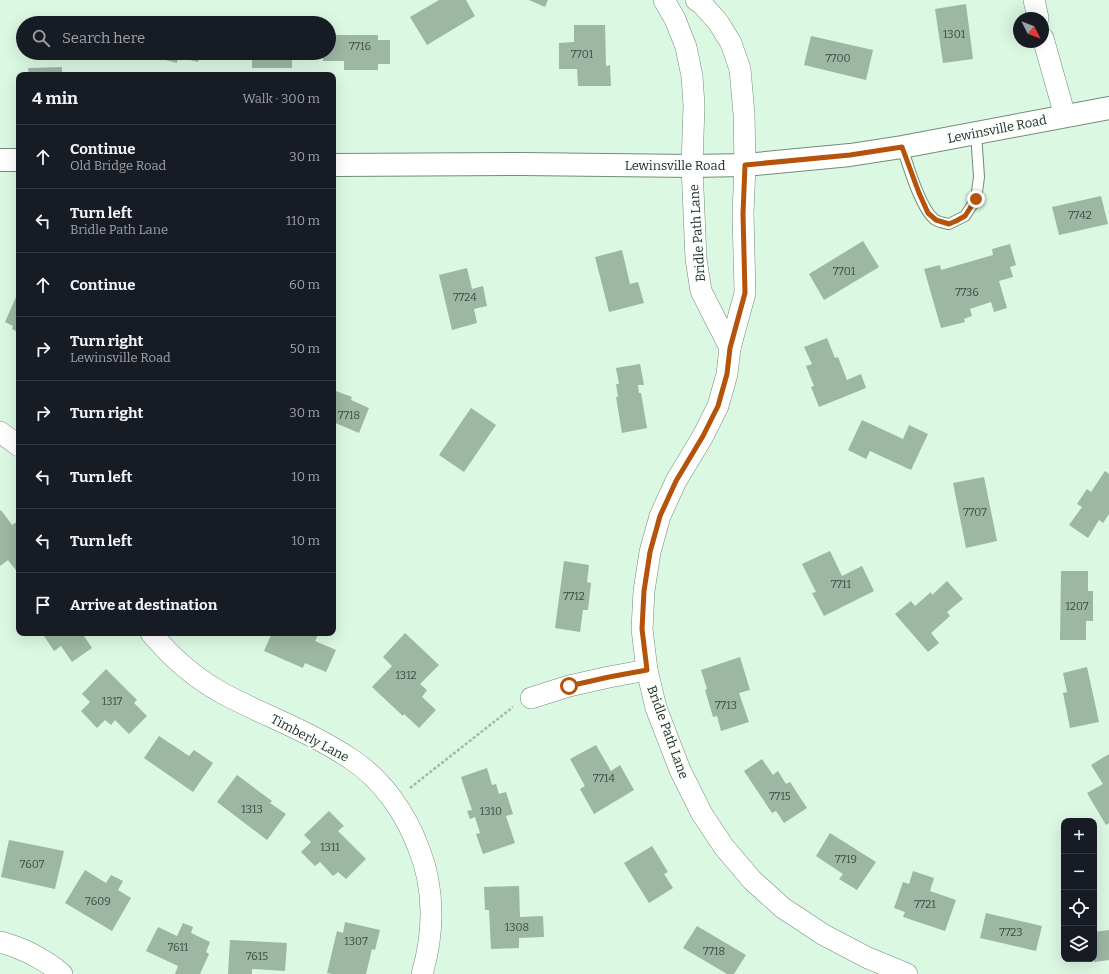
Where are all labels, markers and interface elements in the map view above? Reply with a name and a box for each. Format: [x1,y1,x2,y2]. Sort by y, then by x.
north arrow [1013,12,1049,48]
search box [16,16,336,60]
icon: search [30,27,52,49]
house number: 1301 [943,28,966,41]
text: Search here [62,29,145,47]
house number: 7716 [349,40,371,53]
house number: 7701 [571,48,594,61]
house number: 7700 [826,52,850,65]
text: 4 min [32,88,78,109]
text: Walk · 300 m [243,91,320,106]
street label: Lewinsville Road [946,112,1048,146]
text: Continue [70,140,136,158]
icon: ahead [32,146,54,168]
text: 30 m [289,149,320,164]
text: Old Bridge Road [70,158,166,173]
street label: Lewinsville Road [625,158,726,173]
street label: Bridle Path Lane [686,184,708,282]
route end [967,190,985,208]
text: Turn left [70,204,132,222]
house number: 7742 [1068,209,1092,222]
icon: left [32,210,54,232]
text: 110 m [286,213,320,228]
text: Bridle Path Lane [70,222,168,237]
house number: 7701 [833,265,856,278]
icon: ahead [32,274,54,296]
text: Continue [70,276,136,294]
text: 60 m [289,277,320,292]
house number: 7736 [955,286,979,299]
house number: 7724 [453,291,477,304]
text: Turn right [70,332,143,350]
icon: right [32,338,54,360]
text: 50 m [290,341,320,356]
text: Lewinsville Road [70,350,171,365]
icon: right [32,402,54,424]
text: Turn right [70,404,143,422]
text: 30 m [289,405,320,420]
house number: 7718 [338,409,360,422]
icon: left [32,466,54,488]
text: Turn left [70,468,132,486]
text: 10 m [291,469,320,484]
house number: 7707 [963,506,987,519]
icon: left [32,530,54,552]
text: Turn left [70,532,132,550]
text: 10 m [291,533,320,548]
house number: 7711 [831,578,852,591]
house number: 7712 [563,590,585,603]
icon: arrive [32,594,54,616]
text: Arrive at destination [70,596,217,614]
house number: 1207 [1065,600,1089,613]
house number: 1312 [395,669,417,682]
route start [560,677,578,695]
street label: Bridle Path Lane [644,683,692,781]
house number: 1317 [102,695,123,708]
house number: 7713 [715,699,737,712]
street label: Timberly Lane [268,711,352,765]
house number: 7714 [593,772,616,785]
house number: 7715 [769,790,791,803]
house number: 1313 [241,803,263,816]
house number: 1310 [480,805,502,818]
map controls [1061,818,1097,962]
button: + [1061,818,1097,854]
house number: 1311 [320,841,340,854]
house number: 7719 [835,853,857,866]
button: − [1061,854,1097,890]
house number: 7607 [20,858,45,871]
button: locate [1061,890,1097,926]
house number: 7609 [85,895,111,908]
house number: 7721 [914,898,936,911]
house number: 1308 [505,921,529,934]
house number: 7723 [999,926,1023,939]
button: layers [1061,926,1097,962]
house number: 1307 [344,935,368,948]
house number: 7611 [168,941,189,954]
house number: 7718 [703,945,725,958]
house number: 7615 [246,950,268,963]

